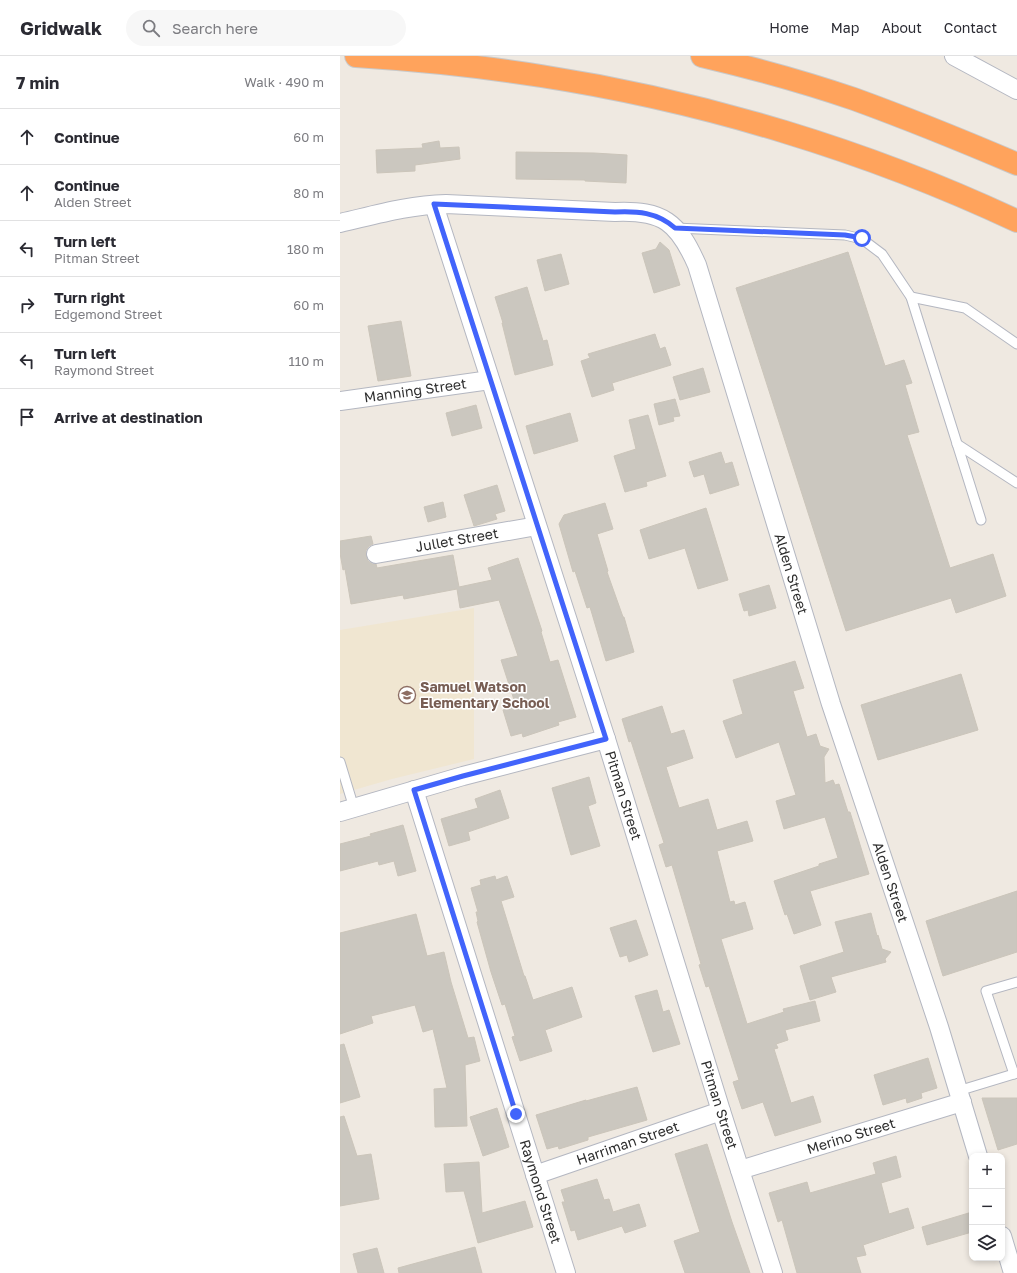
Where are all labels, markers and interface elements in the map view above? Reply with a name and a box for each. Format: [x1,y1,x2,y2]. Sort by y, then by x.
search box [126,10,406,46]
text: Gridwalk [20,16,102,39]
icon: search [140,17,162,39]
text: Search here [172,19,258,37]
text: Home [769,19,809,36]
text: Map [831,19,859,36]
text: About [881,19,922,36]
text: Contact [944,19,997,36]
text: 7 min [16,72,59,93]
text: Walk · 490 m [244,74,324,90]
icon: ahead [16,126,38,148]
text: Continue [54,128,120,146]
text: 60 m [293,129,324,145]
text: Continue [54,176,120,194]
icon: ahead [16,182,38,204]
text: 80 m [293,185,324,201]
text: Alden Street [54,194,132,210]
route start [853,229,871,247]
text: Turn left [54,232,116,250]
icon: left [16,238,38,260]
text: 180 m [287,241,324,257]
text: Pitman Street [54,250,140,266]
text: Turn right [54,288,125,306]
icon: right [16,294,38,316]
text: 60 m [293,297,324,313]
text: Edgemond Street [54,306,162,322]
text: Turn left [54,344,116,362]
icon: left [16,350,38,372]
text: 110 m [289,353,324,369]
text: Raymond Street [54,362,154,378]
street label: Manning Street [363,374,467,406]
icon: arrive [16,406,38,428]
text: Arrive at destination [54,408,203,426]
street label: Jullet Street [414,524,499,555]
street label: Alden Street [771,531,812,616]
place label: Samuel Watson Elementary School [420,678,550,711]
school or university icon: Samuel Watson Elementary School [397,685,417,705]
street label: Pitman Street [602,749,646,842]
street label: Alden Street [870,840,912,924]
street label: Pitman Street [698,1058,742,1151]
route end [507,1105,525,1123]
street label: Merino Street [805,1114,897,1157]
street label: Harriman Street [574,1117,681,1168]
street label: Raymond Street [517,1137,565,1245]
map controls [969,1153,1005,1261]
button: + [969,1153,1005,1189]
button: − [969,1189,1005,1225]
button: layers [969,1225,1005,1261]

